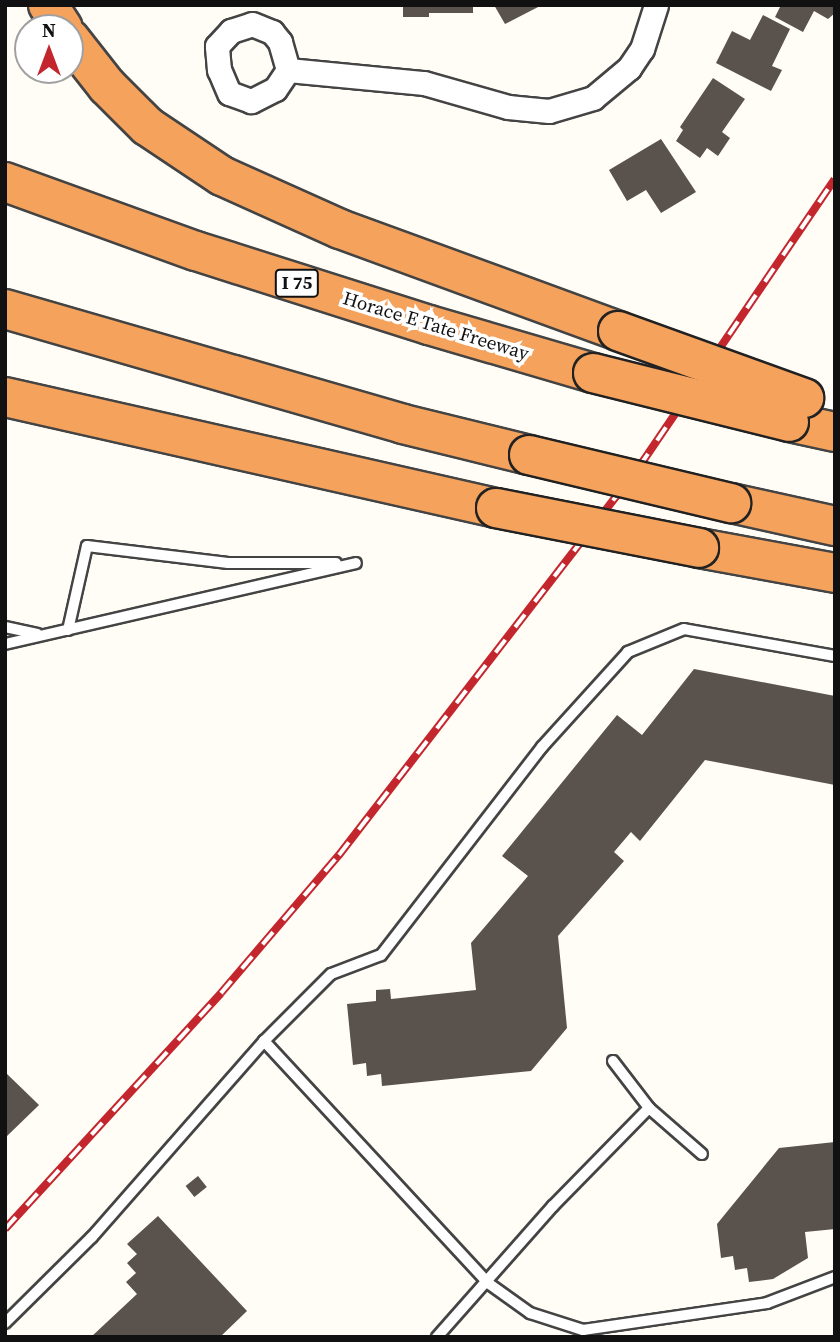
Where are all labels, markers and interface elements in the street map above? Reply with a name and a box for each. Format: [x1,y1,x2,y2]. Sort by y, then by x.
north arrow [14,14,84,84]
text: N [42,17,56,43]
road number: I 75 [274,268,320,298]
street label: Horace E Tate Freeway [340,287,532,365]

